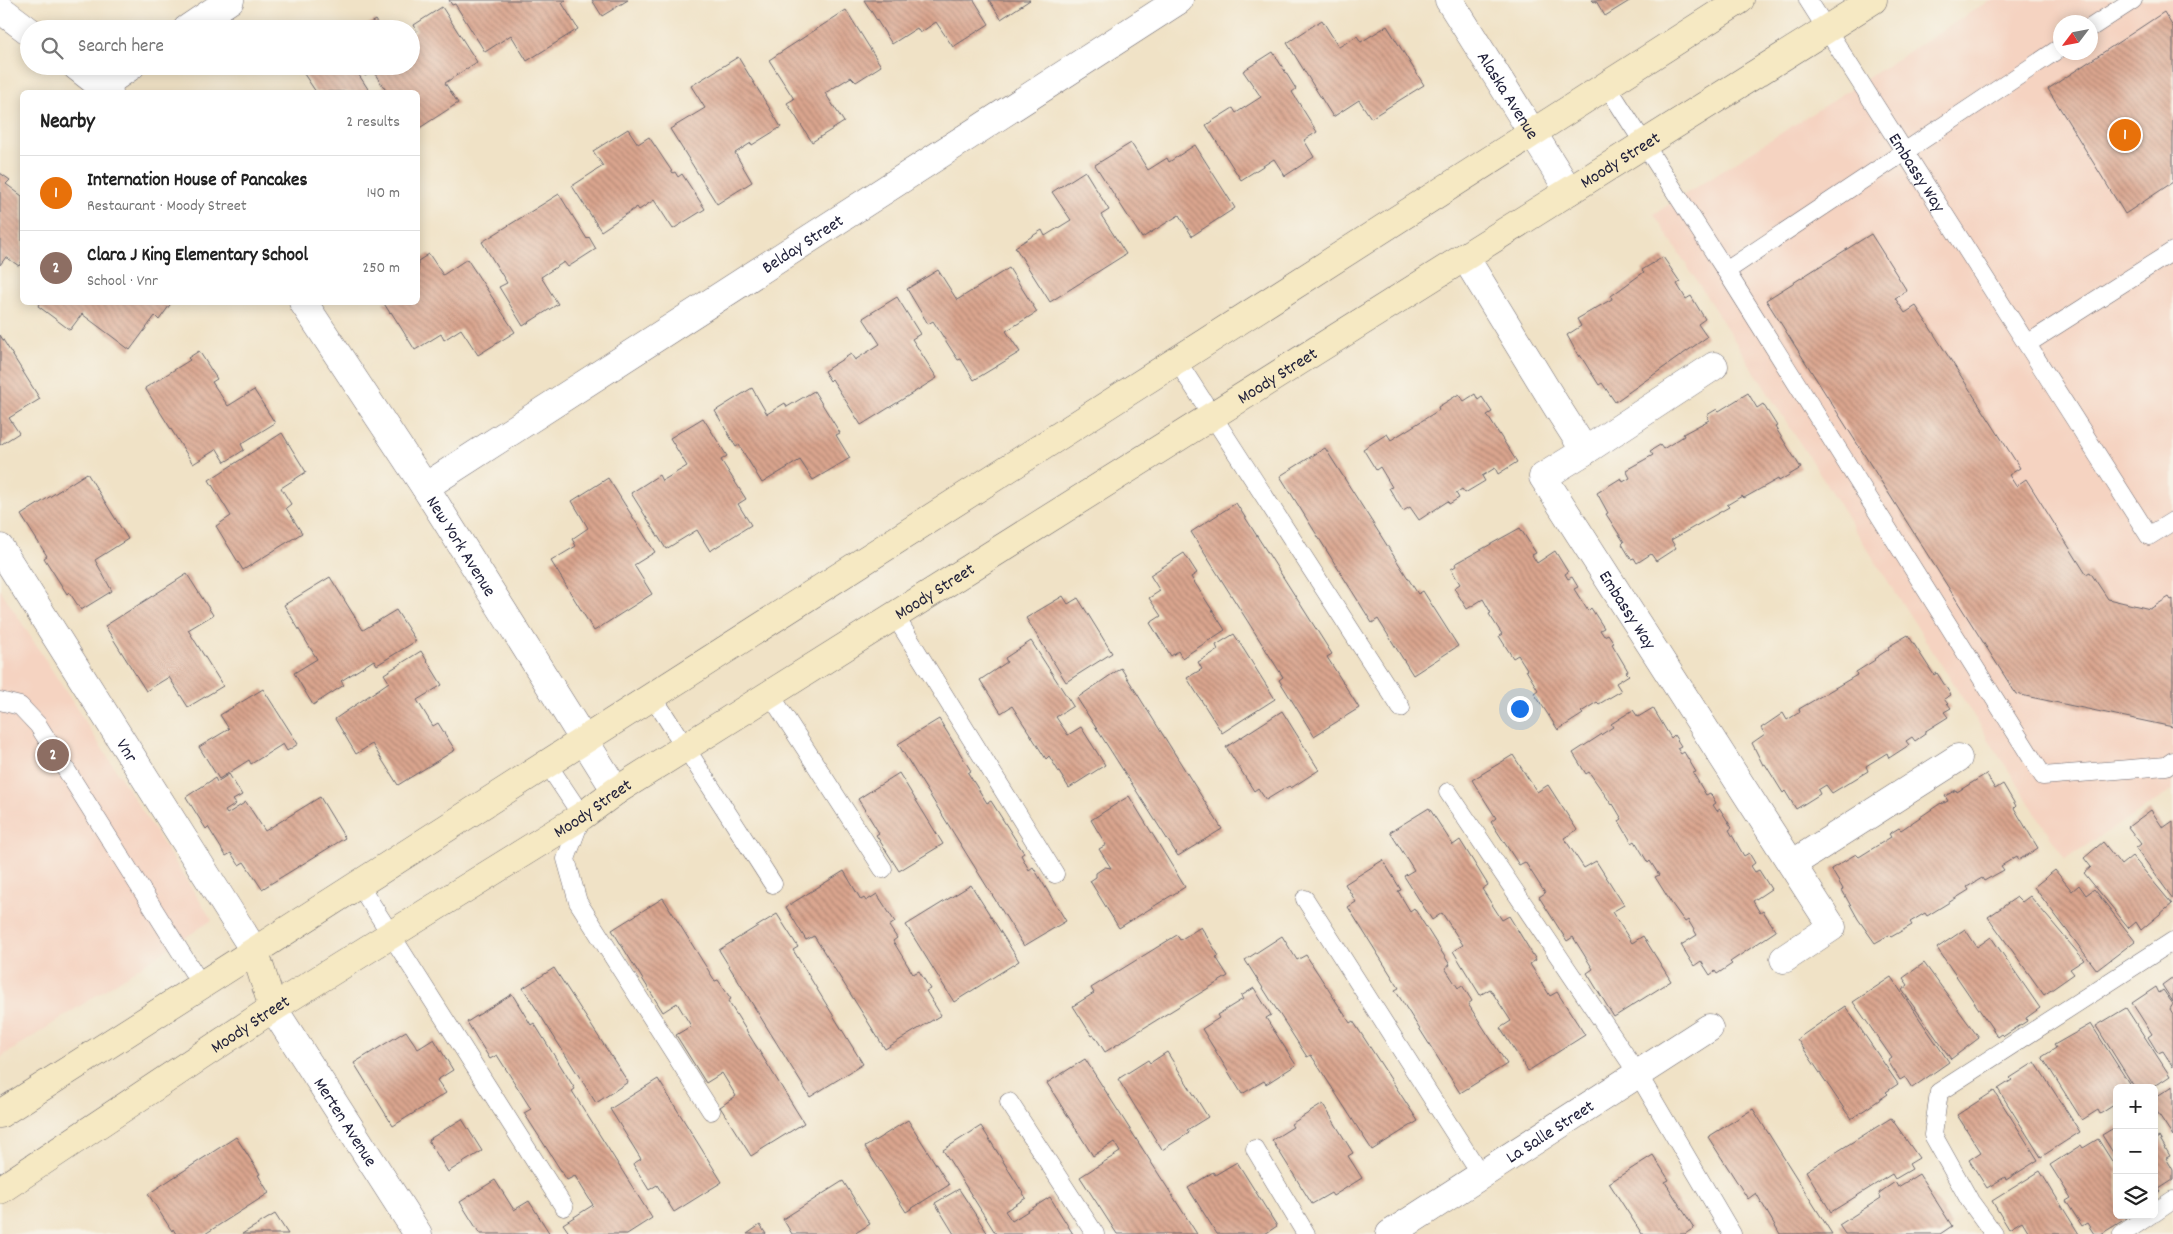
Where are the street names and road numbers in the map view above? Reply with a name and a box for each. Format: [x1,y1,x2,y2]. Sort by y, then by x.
street label: Alaska Avenue [1469,47,1544,145]
street label: Moody Street [1576,127,1666,196]
street label: Embassy Way [1881,129,1950,219]
street label: Belday Street [758,210,850,281]
street label: Moody Street [1233,342,1323,412]
street label: New York Avenue [419,492,501,602]
street label: Moody Street [891,558,981,628]
street label: Embassy Way [1591,566,1661,656]
street label: Vnr [109,735,143,768]
street label: Moody Street [550,774,638,846]
street label: Moody Street [207,990,296,1061]
street label: Merten Avenue [306,1074,382,1172]
street label: La Salle Street [1502,1095,1600,1171]

